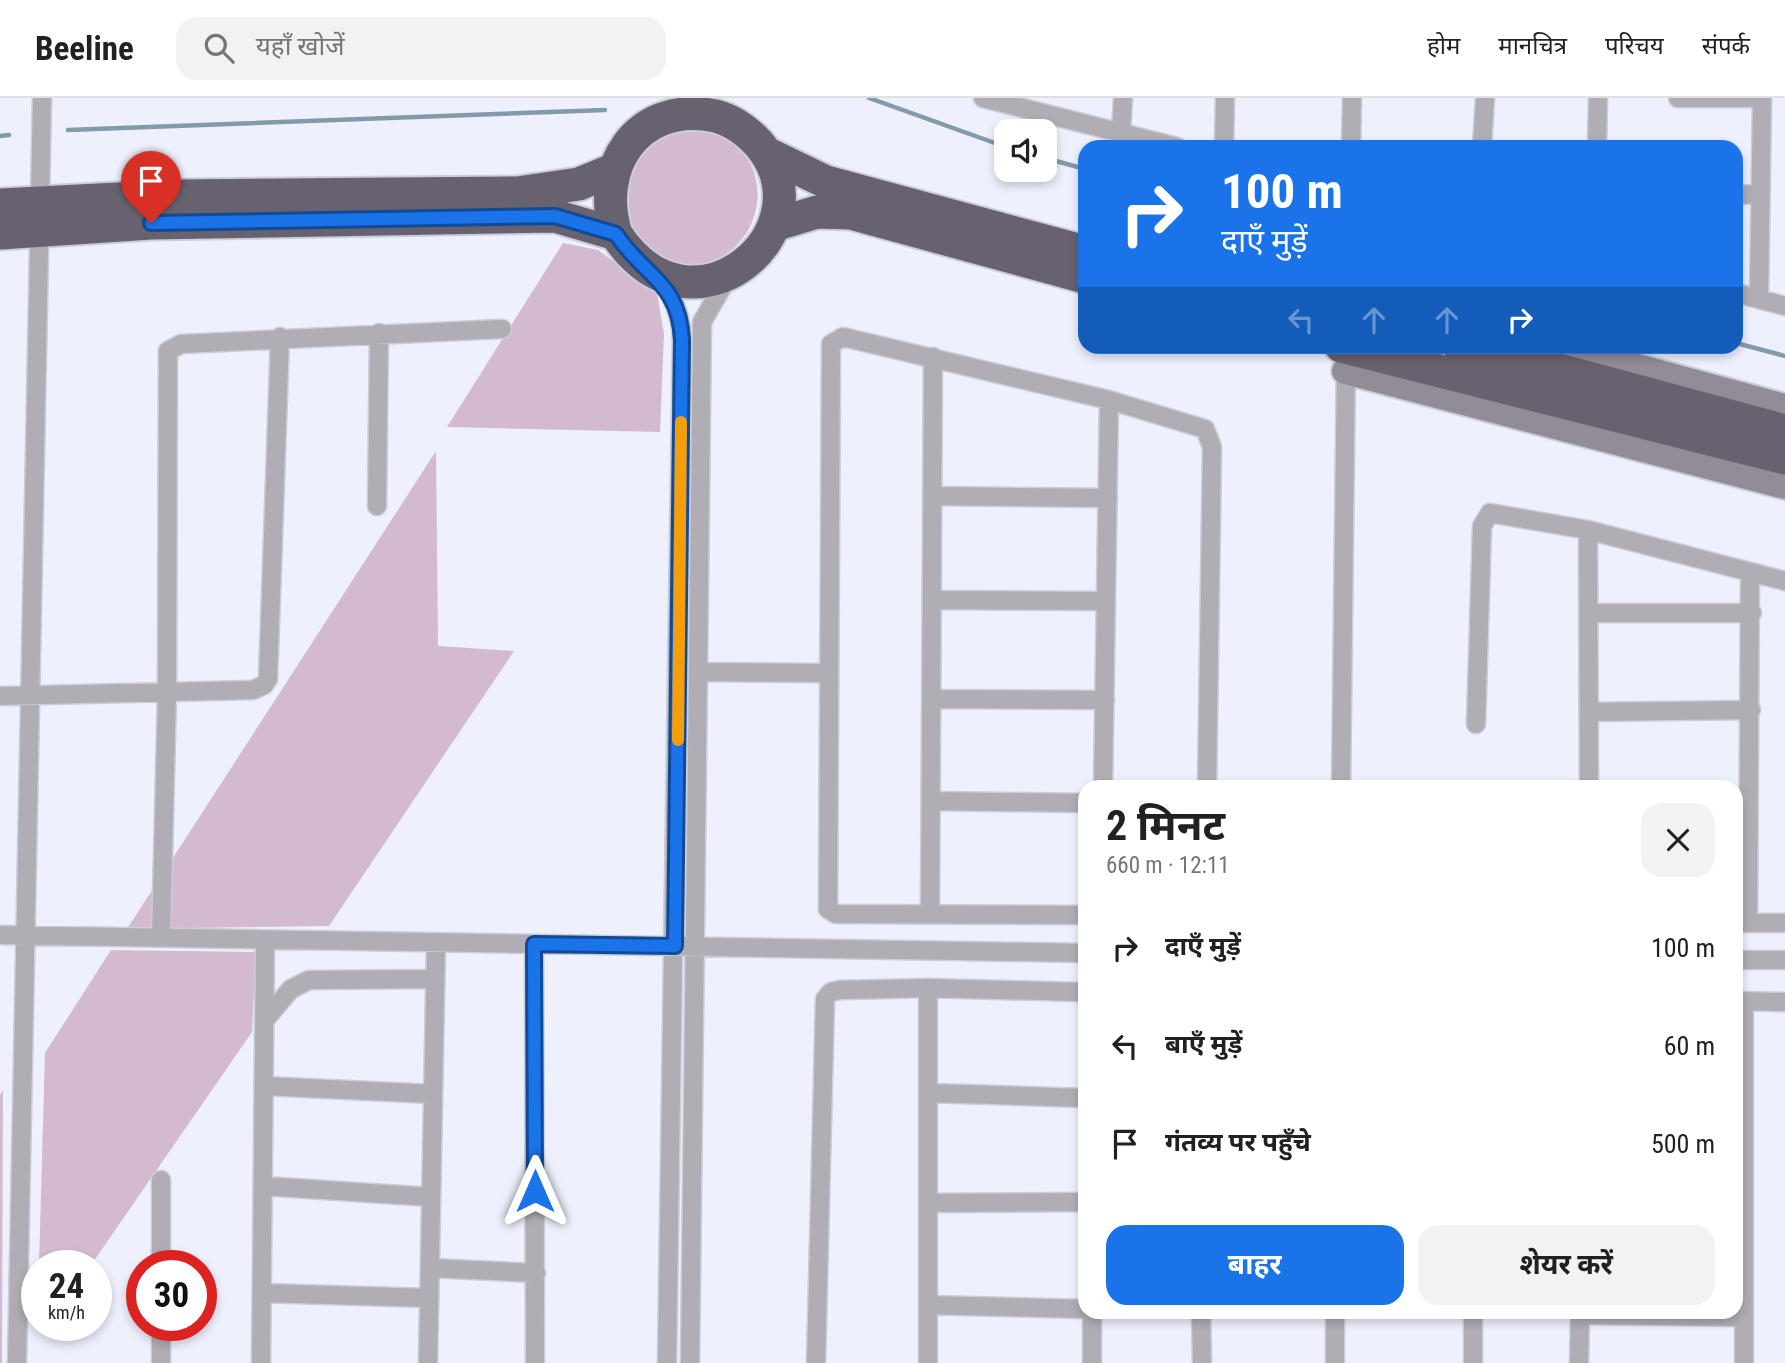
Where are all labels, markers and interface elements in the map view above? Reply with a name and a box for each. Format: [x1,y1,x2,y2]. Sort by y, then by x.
search box [176,17,666,80]
text: Beeline [35,29,134,68]
icon: search [200,29,238,67]
text: यहाँ खोजें [256,31,345,61]
text: होम [1427,32,1460,60]
text: मानचित्र [1498,32,1567,60]
text: परिचय [1605,32,1664,60]
text: संपर्क [1702,32,1750,60]
map controls [994,119,1057,182]
button: sound [994,119,1057,182]
pin [121,151,181,223]
icon: arrive [132,162,170,200]
text: 100 m [1221,163,1343,220]
icon: right [1106,168,1197,259]
text: दाएँ मुड़ें [1221,222,1308,260]
icon: left [1282,301,1320,339]
icon: ahead [1355,301,1393,339]
icon: ahead [1428,301,1466,339]
icon: right [1501,301,1539,339]
text: 2 मिनट [1106,801,1225,850]
button: close [1641,803,1715,877]
text: 660 m · 12:11 [1106,852,1230,879]
icon: right [1106,929,1144,967]
text: दाएँ मुड़ें [1165,931,1241,961]
text: 100 m [1651,933,1715,963]
icon: left [1106,1027,1144,1065]
text: बाएँ मुड़ें [1165,1029,1242,1059]
text: 60 m [1664,1031,1715,1061]
icon: arrive [1106,1125,1144,1163]
text: गंतव्य पर पहुँचे [1165,1127,1311,1157]
text: 500 m [1651,1129,1715,1159]
position arrow [498,1154,572,1228]
button: बाहर [1106,1225,1404,1305]
button: शेयर करें [1418,1225,1715,1305]
speed limit sign: 30 [126,1250,217,1341]
text: 24 [49,1266,84,1307]
text: km/h [48,1302,85,1323]

